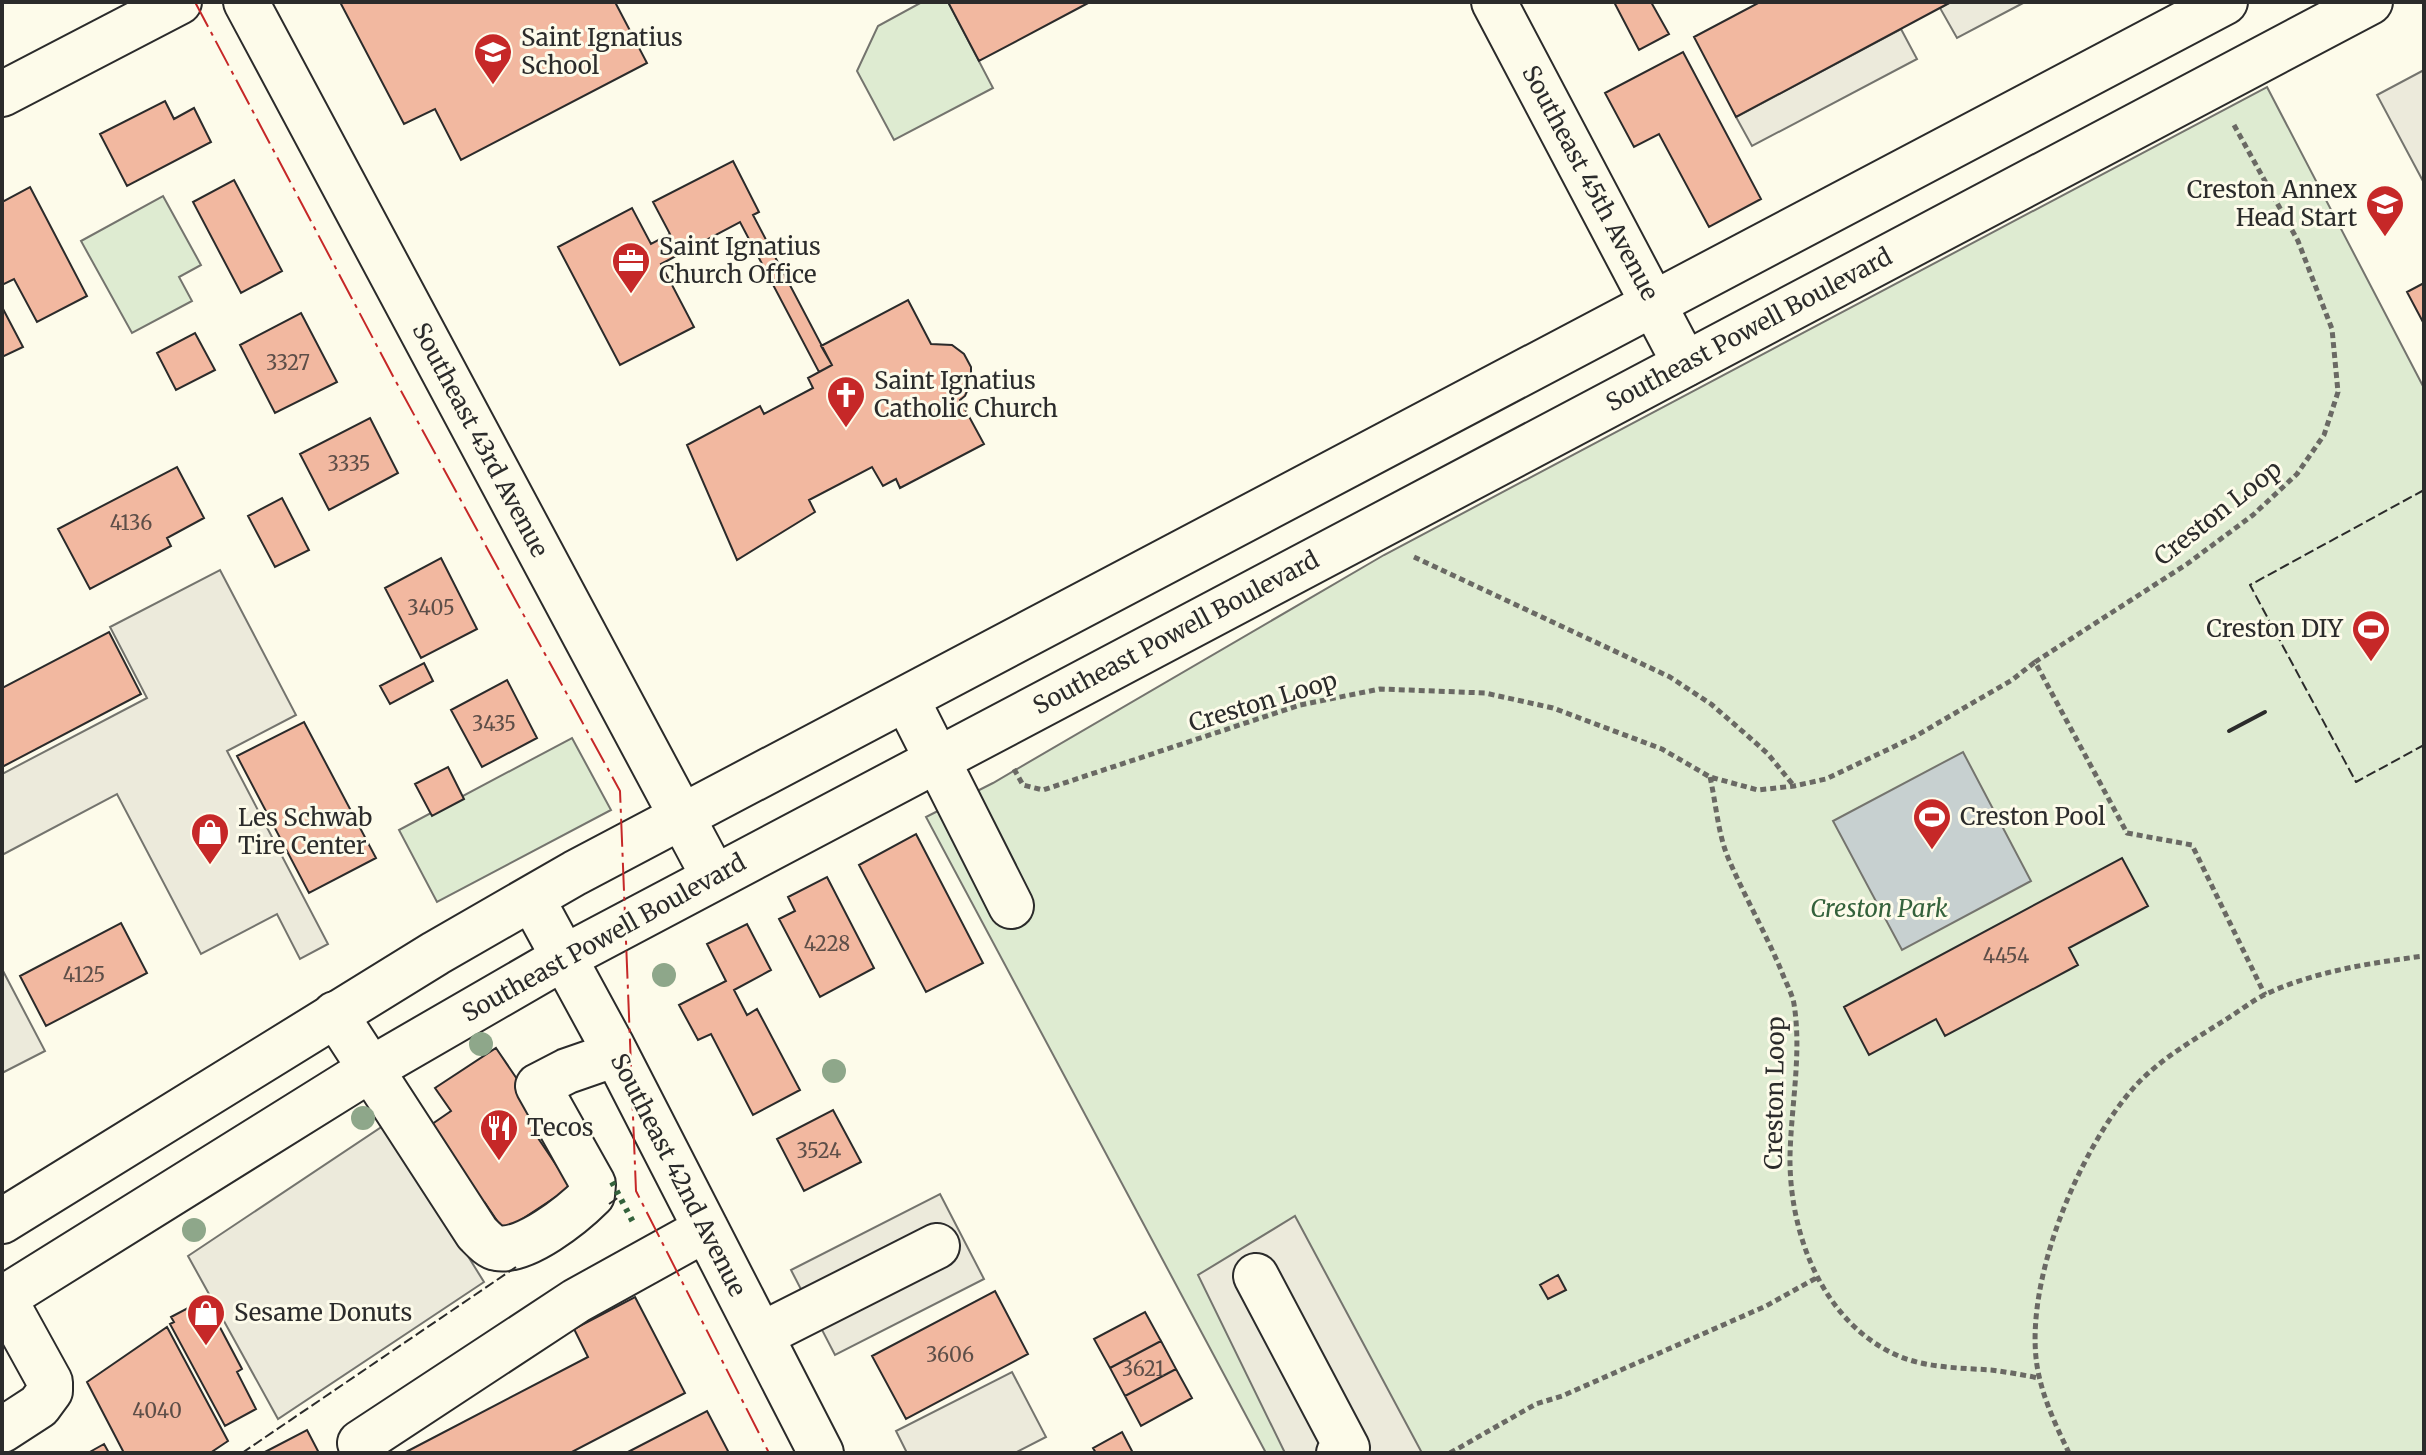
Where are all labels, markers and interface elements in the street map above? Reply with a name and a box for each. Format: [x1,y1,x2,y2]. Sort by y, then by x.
place label: Saint Ignatius School [521,22,683,81]
school or university icon: Saint Ignatius School [472,31,514,86]
street label: Southeast 45th Avenue [1515,60,1666,306]
place label: Creston Annex Head Start [2187,174,2358,233]
school or university icon: Creston Annex Head Start [2364,183,2406,238]
place label: Saint Ignatius Church Office [659,231,821,290]
office icon: Saint Ignatius Church Office [610,240,652,295]
street label: Southeast Powell Boulevard [1600,241,1897,418]
street label: Southeast 43rd Avenue [405,317,555,562]
house number: 3327 [266,350,310,375]
place label: Saint Ignatius Catholic Church [874,365,1058,424]
church icon: Saint Ignatius Catholic Church [825,374,867,429]
house number: 3335 [327,451,371,476]
street label: Creston Loop [2148,453,2288,572]
house number: 4136 [110,510,152,535]
street label: Southeast Powell Boulevard [1027,544,1324,721]
house number: 3405 [407,595,455,620]
sports icon: Creston DIY [2350,608,2392,663]
place label: Creston DIY [2206,613,2344,644]
street label: Creston Loop [1185,664,1341,739]
house number: 3435 [472,711,516,736]
sports icon: Creston Pool [1911,796,1953,851]
place label: Creston Pool [1960,801,2106,832]
place label: Les Schwab Tire Center [238,802,372,861]
shop icon: Les Schwab Tire Center [189,811,231,866]
street label: Southeast Powell Boulevard [457,847,751,1029]
park label: Creston Park [1810,893,1948,924]
house number: 4228 [804,931,850,956]
house number: 4454 [1983,943,2029,968]
house number: 4125 [63,962,105,987]
street label: Creston Loop [1758,1016,1791,1170]
street label: Southeast 42nd Avenue [604,1048,753,1301]
restaurant icon: Tecos [478,1107,520,1162]
place label: Tecos [527,1112,594,1143]
house number: 3524 [797,1138,841,1163]
shop icon: Sesame Donuts [185,1292,227,1347]
place label: Sesame Donuts [234,1297,412,1328]
house number: 3606 [926,1342,974,1367]
house number: 3621 [1122,1356,1164,1381]
house number: 4040 [132,1398,182,1423]

